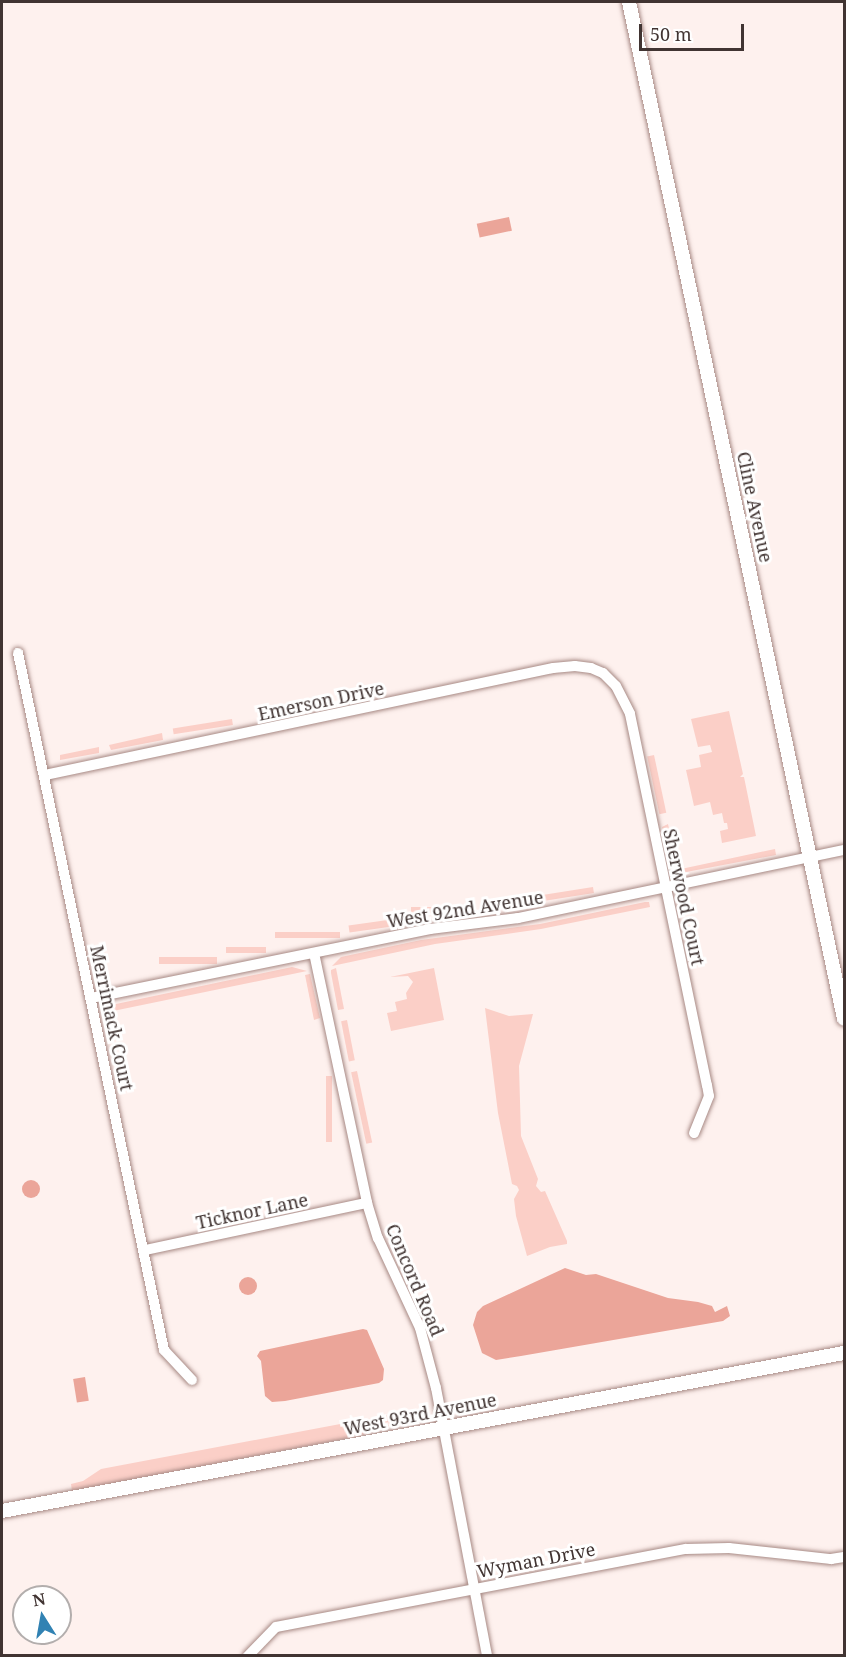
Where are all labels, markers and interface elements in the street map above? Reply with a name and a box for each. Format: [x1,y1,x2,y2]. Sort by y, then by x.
scale bar [642,12,747,50]
text: 50 m [650,22,692,46]
street label: Cline Avenue [733,450,777,564]
street label: Emerson Drive [256,677,386,725]
street label: Sherwood Court [659,827,709,967]
street label: West 92nd Avenue [385,886,545,932]
street label: Merrimack Court [86,943,138,1093]
street label: Ticknor Lane [194,1189,310,1233]
street label: Concord Road [382,1221,448,1339]
street label: West 93rd Avenue [342,1389,498,1439]
street label: Wyman Drive [475,1538,597,1582]
north arrow [12,1585,72,1645]
text: N [31,1587,47,1611]

